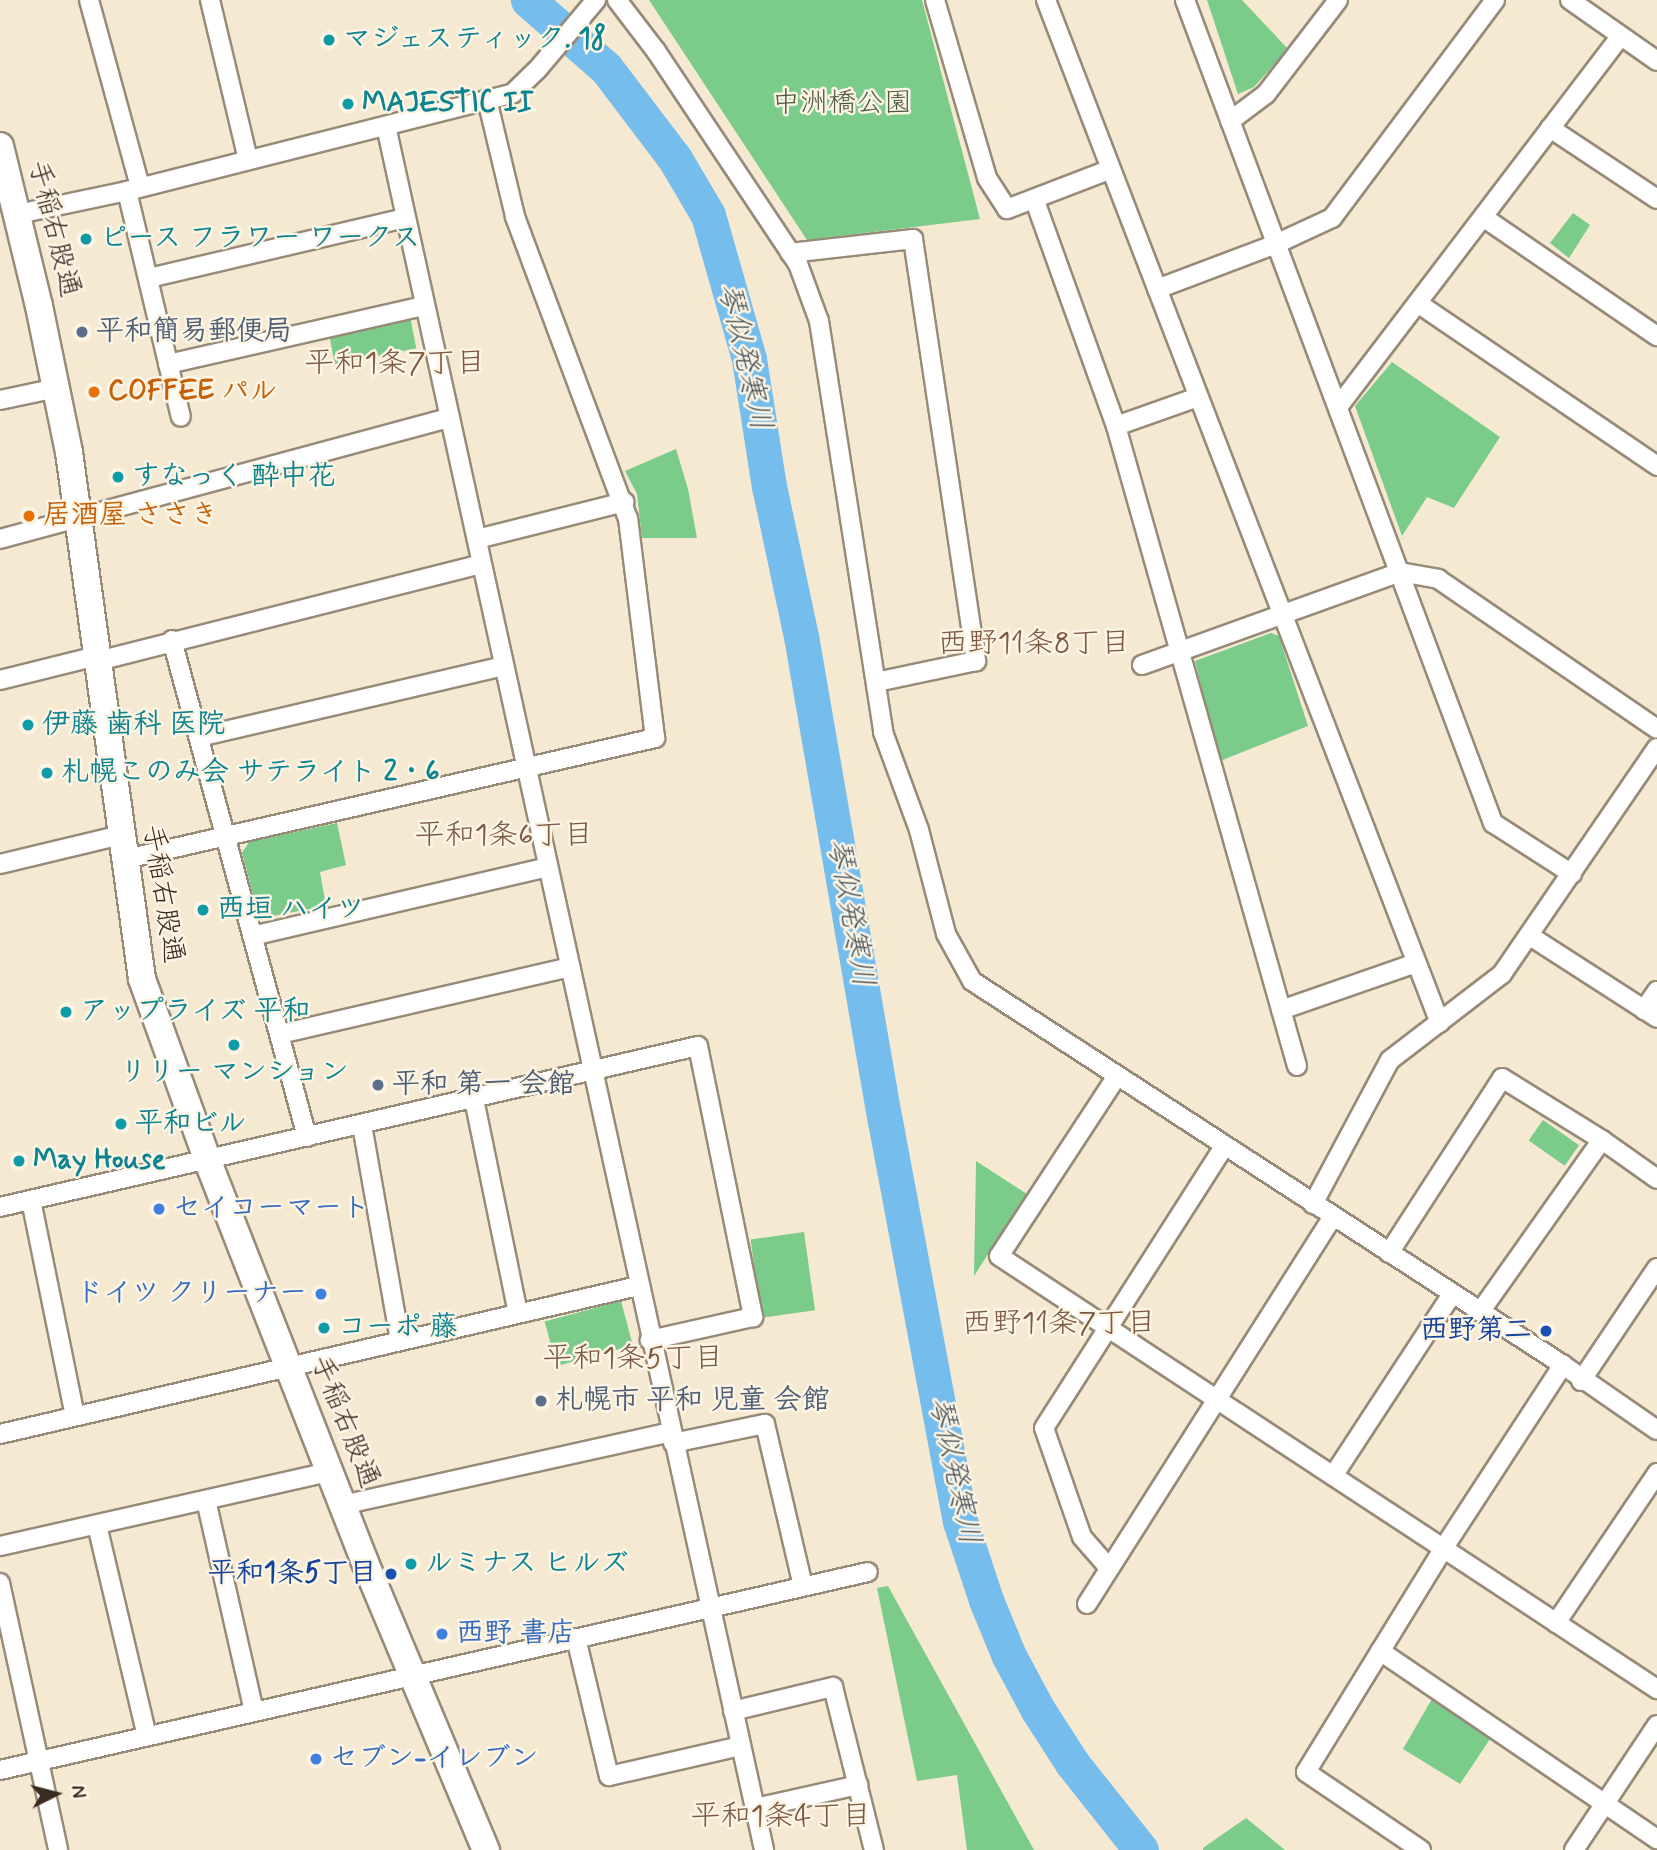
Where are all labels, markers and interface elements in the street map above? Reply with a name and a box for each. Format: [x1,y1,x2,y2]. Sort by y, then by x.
place label: マジェスティック. 18 [343,23,608,57]
marker: マジェスティック. 18 [321,32,337,48]
place label: MAJESTIC II [362,87,534,121]
park label: 中洲橋公園 [772,87,912,121]
marker: MAJESTIC II [340,96,356,112]
street label: 手稲右股通 [20,157,86,301]
place label: ピース フラワー ワークス [100,222,422,256]
marker: ピース フラワー ワークス [78,231,94,247]
water label: 琴似発寒川 [710,280,778,434]
place label: 平和簡易郵便局 [96,315,292,349]
marker: 平和簡易郵便局 [74,324,90,340]
district label: 平和1条7丁目 [304,346,486,382]
place label: COFFEE パル [108,375,278,409]
marker: COFFEE パル [86,384,102,400]
place label: すなっく 酔中花 [132,460,336,494]
marker: すなっく 酔中花 [110,469,126,485]
place label: 居酒屋 ささき [43,499,219,533]
marker: 居酒屋 ささき [21,508,37,524]
district label: 西野11条8丁目 [937,626,1131,662]
place label: 伊藤 歯科 医院 [42,708,225,742]
marker: 伊藤 歯科 医院 [20,717,36,733]
place label: 札幌このみ会 サテライト 2・6 [61,756,440,790]
marker: 札幌このみ会 サテライト 2・6 [39,765,55,781]
district label: 平和1条6丁目 [415,818,593,854]
street label: 手稲右股通 [134,822,190,966]
water label: 琴似発寒川 [819,836,881,990]
place label: 西垣 ハイツ [217,893,365,927]
marker: 西垣 ハイツ [195,902,211,918]
place label: アップライズ 平和 [80,995,312,1029]
marker: アップライズ 平和 [58,1004,74,1020]
marker: リリー マンション [226,1037,242,1053]
place label: リリー マンション [118,1056,350,1090]
place label: 平和 第一 会館 [392,1068,575,1102]
marker: 平和 第一 会館 [370,1077,386,1093]
place label: 平和ビル [135,1107,247,1141]
marker: 平和ビル [113,1116,129,1132]
place label: May House [33,1144,160,1178]
marker: May House [11,1153,27,1169]
place label: セイコーマート [173,1192,369,1226]
marker: セイコーマート [151,1201,167,1217]
place label: ドイツ クリーナー [75,1277,307,1311]
marker: ドイツ クリーナー [313,1286,329,1302]
district label: 西野11条7丁目 [962,1306,1156,1342]
place label: コーポ 藤 [338,1311,458,1345]
place label: 西野第二 [1420,1314,1532,1348]
marker: コーポ 藤 [316,1320,332,1336]
marker: 西野第二 [1538,1323,1554,1339]
district label: 平和1条5丁目 [542,1341,724,1377]
street label: 手稲右股通 [302,1351,386,1493]
place label: 札幌市 平和 児童 会館 [555,1384,830,1418]
marker: 札幌市 平和 児童 会館 [533,1393,549,1409]
water label: 琴似発寒川 [921,1394,987,1548]
place label: ルミナス ヒルズ [425,1547,629,1581]
marker: ルミナス ヒルズ [403,1556,419,1572]
place label: 平和1条5丁目 [208,1557,377,1591]
marker: 平和1条5丁目 [383,1566,399,1582]
place label: 西野 書店 [456,1617,576,1651]
marker: 西野 書店 [434,1626,450,1642]
place label: セブン-イレブン [330,1742,539,1776]
marker: セブン-イレブン [308,1751,324,1767]
north arrow [21,1759,91,1829]
text: N [64,1784,90,1799]
district label: 平和1条4丁目 [691,1799,871,1835]

